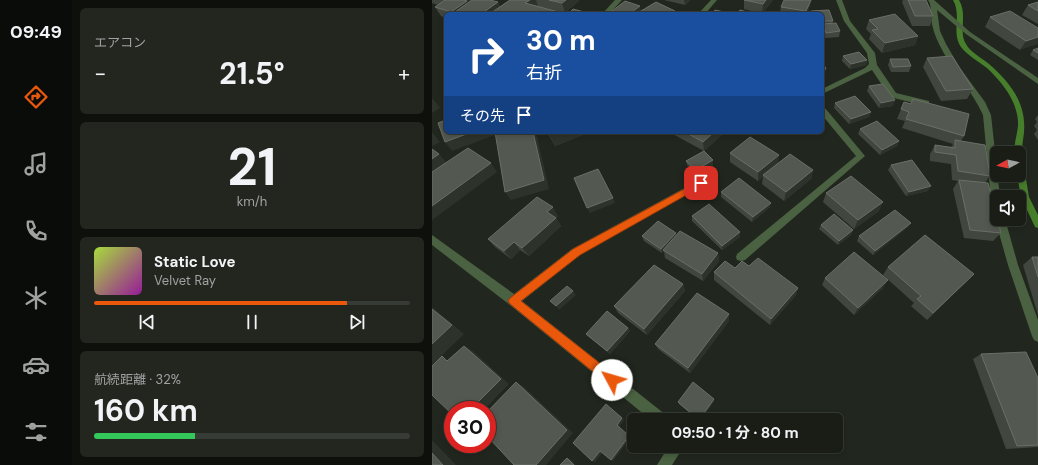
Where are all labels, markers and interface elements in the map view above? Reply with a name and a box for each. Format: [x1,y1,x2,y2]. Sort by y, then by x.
text: 09:49 [10,20,62,44]
text: 30 m [526,22,596,59]
icon: right [460,28,512,80]
text: エアコン [94,34,146,51]
text: 21.5° [219,54,285,93]
text: − [94,59,106,88]
text: + [398,59,410,88]
text: 右折 [526,61,562,85]
icon: directions [22,83,50,111]
icon: arrive [513,104,535,126]
text: その先 [460,106,505,126]
text: 21 [228,133,276,201]
north arrow [990,146,1026,182]
map controls [990,146,1026,226]
icon: music [22,150,50,178]
pin [684,166,718,200]
icon: arrive [690,172,712,194]
button: sound [990,190,1026,226]
text: km/h [237,193,267,210]
icon: phone [22,217,50,245]
text: Static Love [154,252,235,272]
text: Velvet Ray [154,272,216,289]
icon: climate [22,284,50,312]
icon: previous [136,311,158,333]
icon: pause [241,311,263,333]
icon: next [346,311,368,333]
icon: car [22,351,50,379]
position arrow [591,359,633,401]
text: 航続距離 · 32% [94,371,181,388]
text: 160 km [94,391,198,430]
speed limit sign: 30 [444,401,496,453]
icon: filters [22,418,50,446]
text: 09:50 · 1 分 · 80 m [671,423,799,443]

